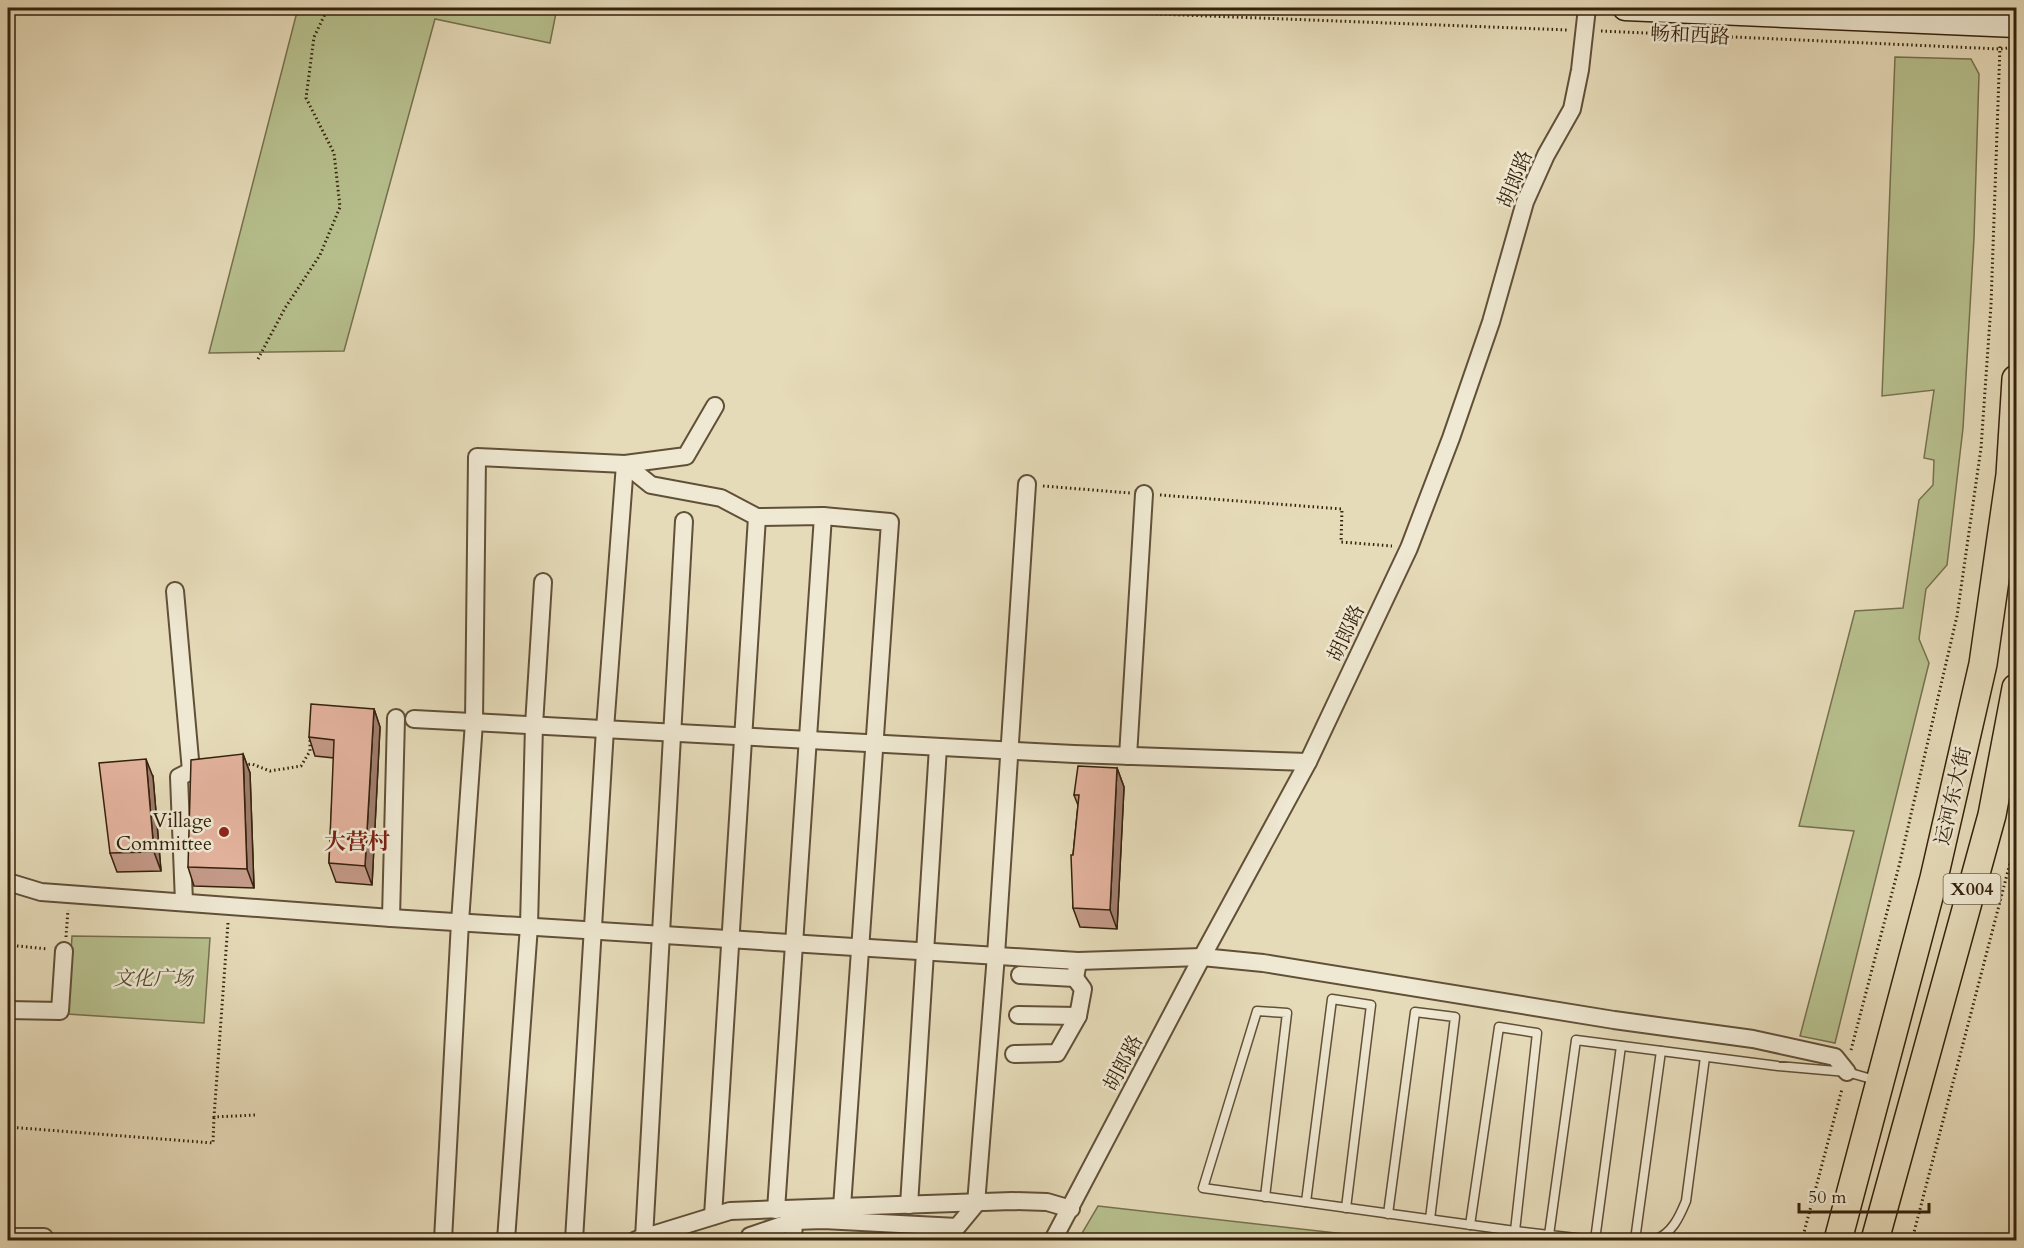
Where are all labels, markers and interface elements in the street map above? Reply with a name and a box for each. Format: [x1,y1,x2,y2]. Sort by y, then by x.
street label: 畅和西路 [1649,19,1731,51]
street label: 胡郎路 [1491,146,1539,212]
street label: 胡郎路 [1321,600,1371,666]
street label: 运河东大街 [1929,744,1977,848]
place label: Village Committee [116,807,212,857]
marker: Village Committee [217,825,231,839]
district label: 大营村 [324,827,390,857]
road number: X004 [1944,874,2000,904]
park label: 文化广场 [113,965,195,992]
street label: 胡郎路 [1097,1030,1149,1096]
scale bar [1799,1176,1930,1214]
text: 50 m [1808,1185,1847,1210]

